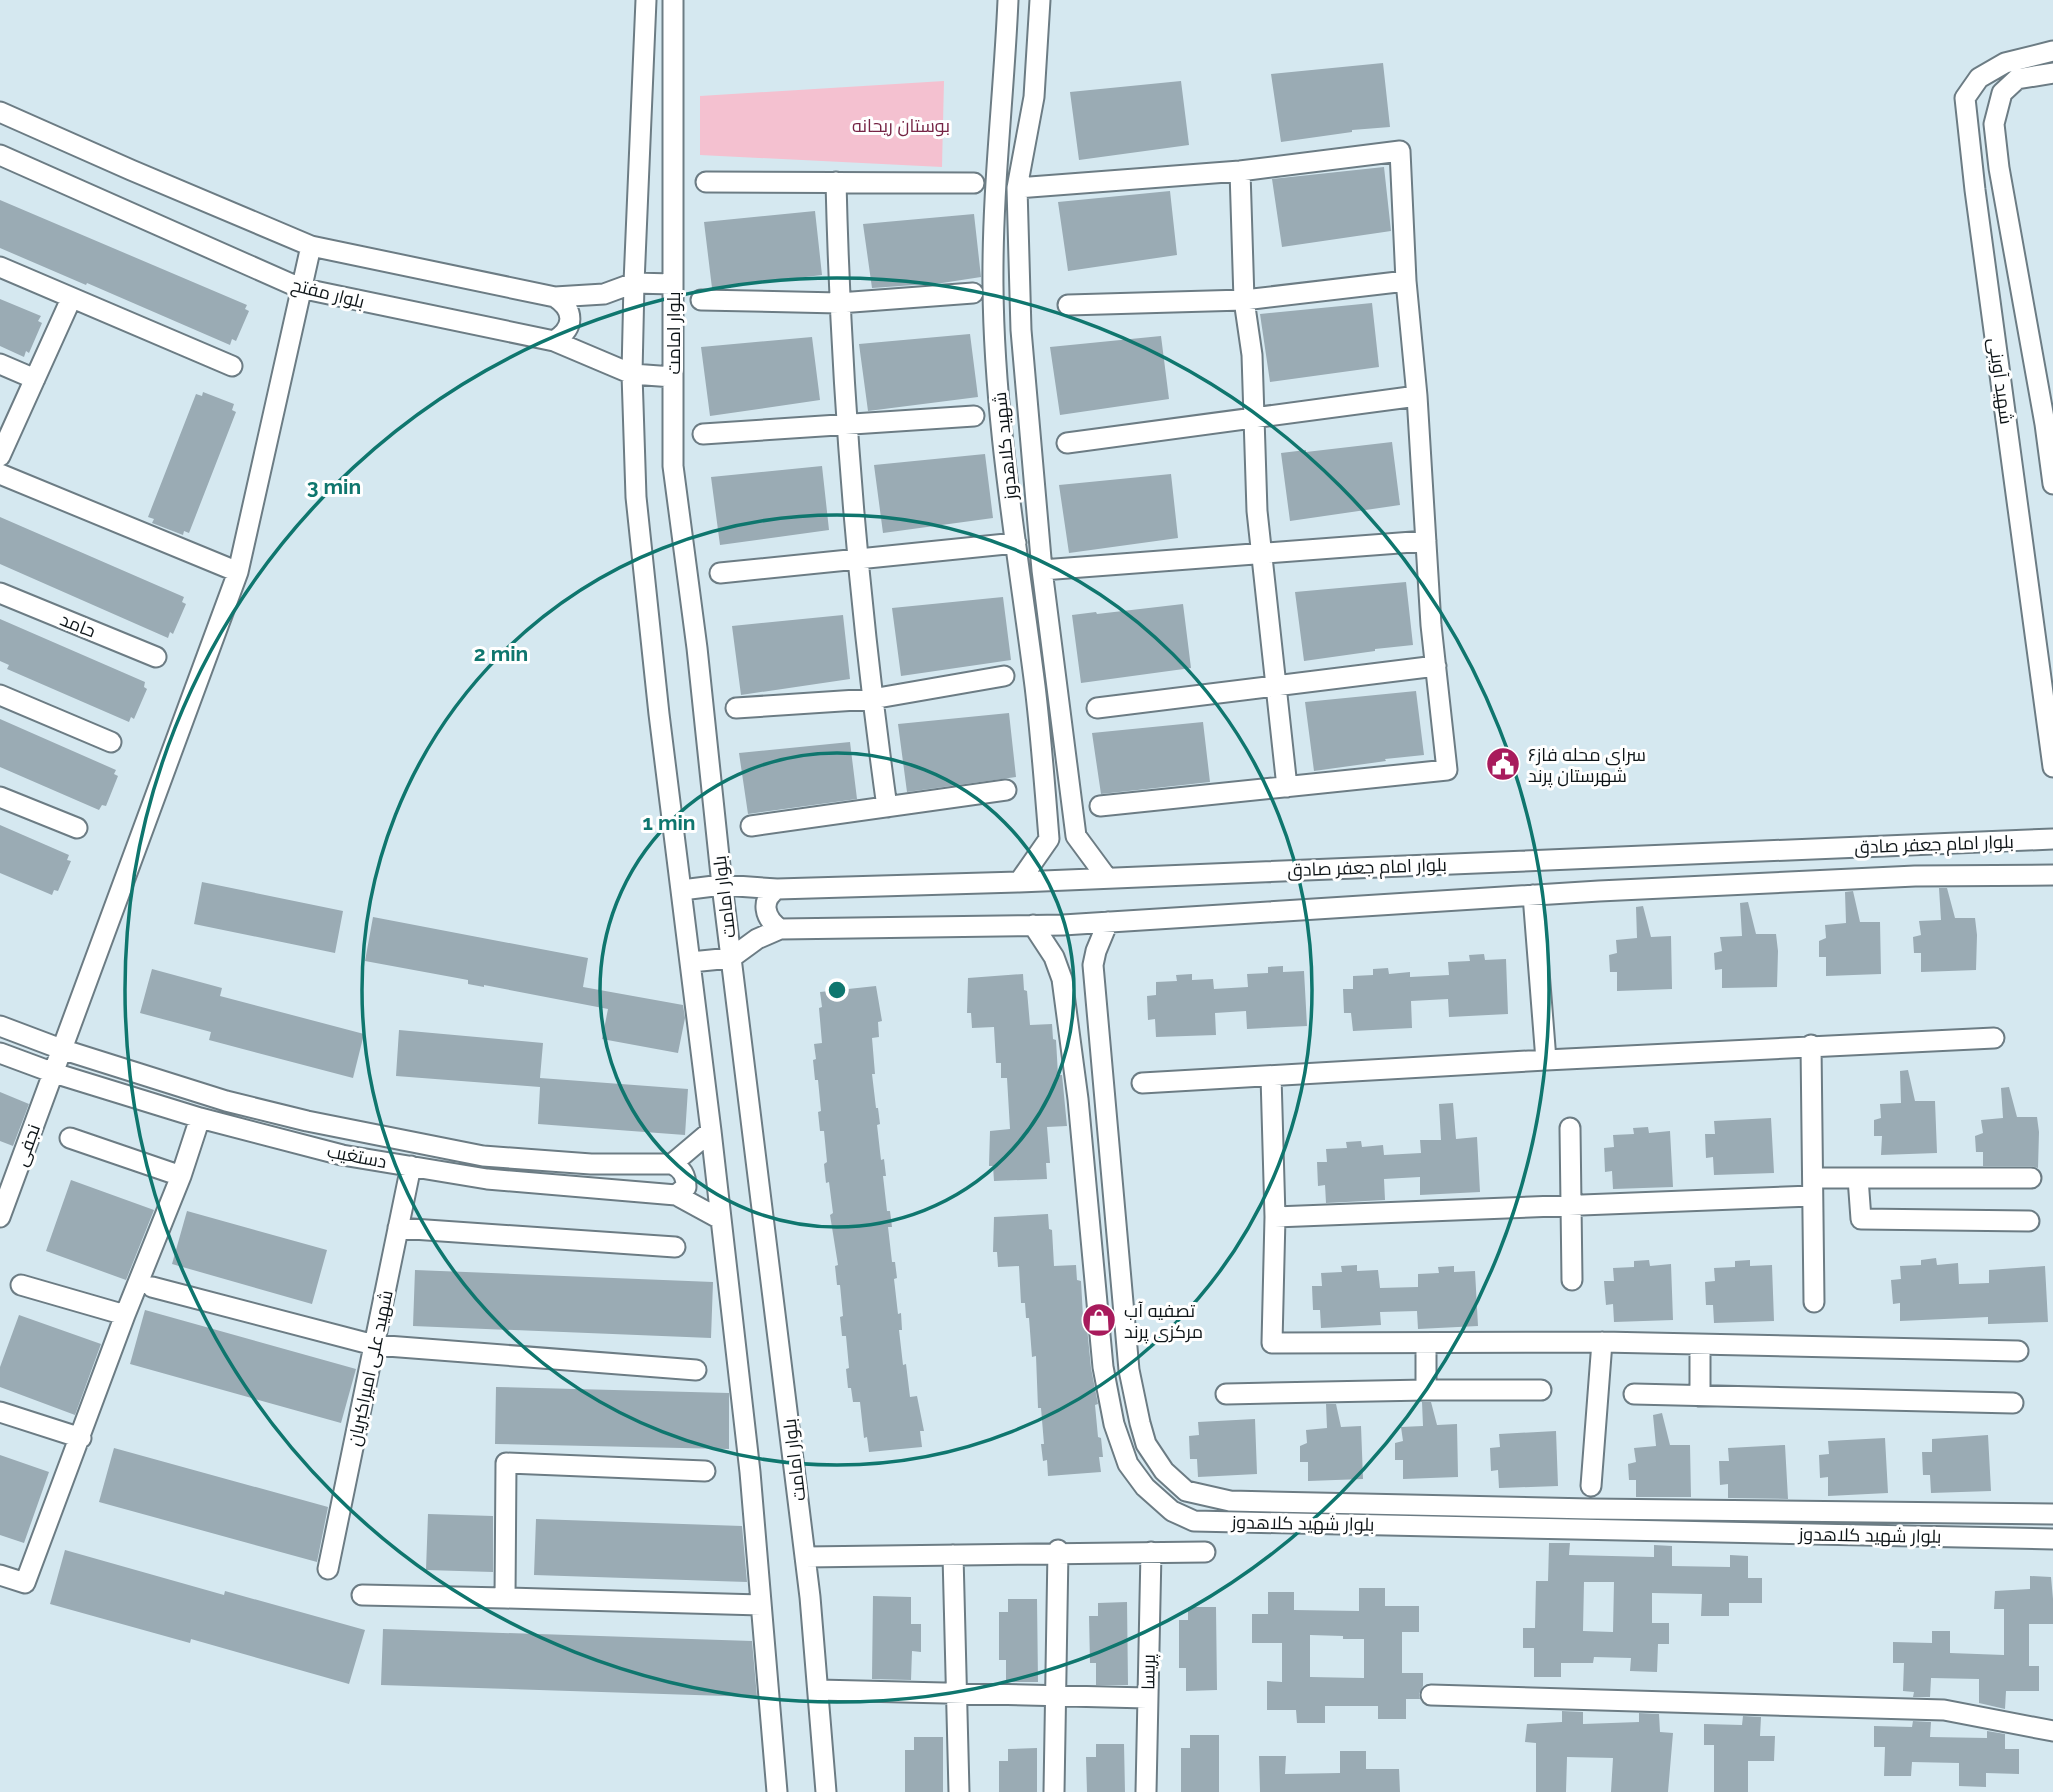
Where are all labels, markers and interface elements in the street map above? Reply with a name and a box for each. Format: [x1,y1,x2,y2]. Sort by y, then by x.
park label: بوستان ریحانه [852,115,950,137]
street label: بلوار مفتح [289,274,367,314]
street label: بلوار امامت [663,292,685,374]
street label: شهید آوینی [1984,336,2017,426]
street label: شهید کلاهدوز [989,391,1022,502]
text: 3 min [307,474,361,499]
street label: حامد [57,608,99,642]
text: 2 min [474,641,528,666]
place label: سرای محله فاز۶ شهرستان پرند [1528,744,1646,788]
public building icon: سرای محله فاز۶ شهرستان پرند [1484,745,1522,783]
text: 1 min [642,810,696,835]
street label: بلوار امام جعفر صادق [1854,831,2014,859]
street label: بلوار امامت [709,854,740,939]
street label: بلوار امام جعفر صادق [1287,854,1447,882]
centre of rings [825,978,849,1002]
street label: نجفی [10,1121,45,1169]
street label: دستغیب [325,1140,389,1172]
street label: شهید علی امیراکبریان [343,1288,398,1448]
place label: تصفیه آب مرکزی پرند [1124,1300,1203,1344]
shop icon: تصفیه آب مرکزی پرند [1080,1301,1118,1339]
street label: بلوار امامت [779,1417,810,1502]
street label: بلوار شهید کلاهدوز [1230,1511,1375,1536]
street label: بلوار شهید کلاهدوز [1797,1523,1942,1548]
street label: پریسا [1137,1654,1161,1690]

